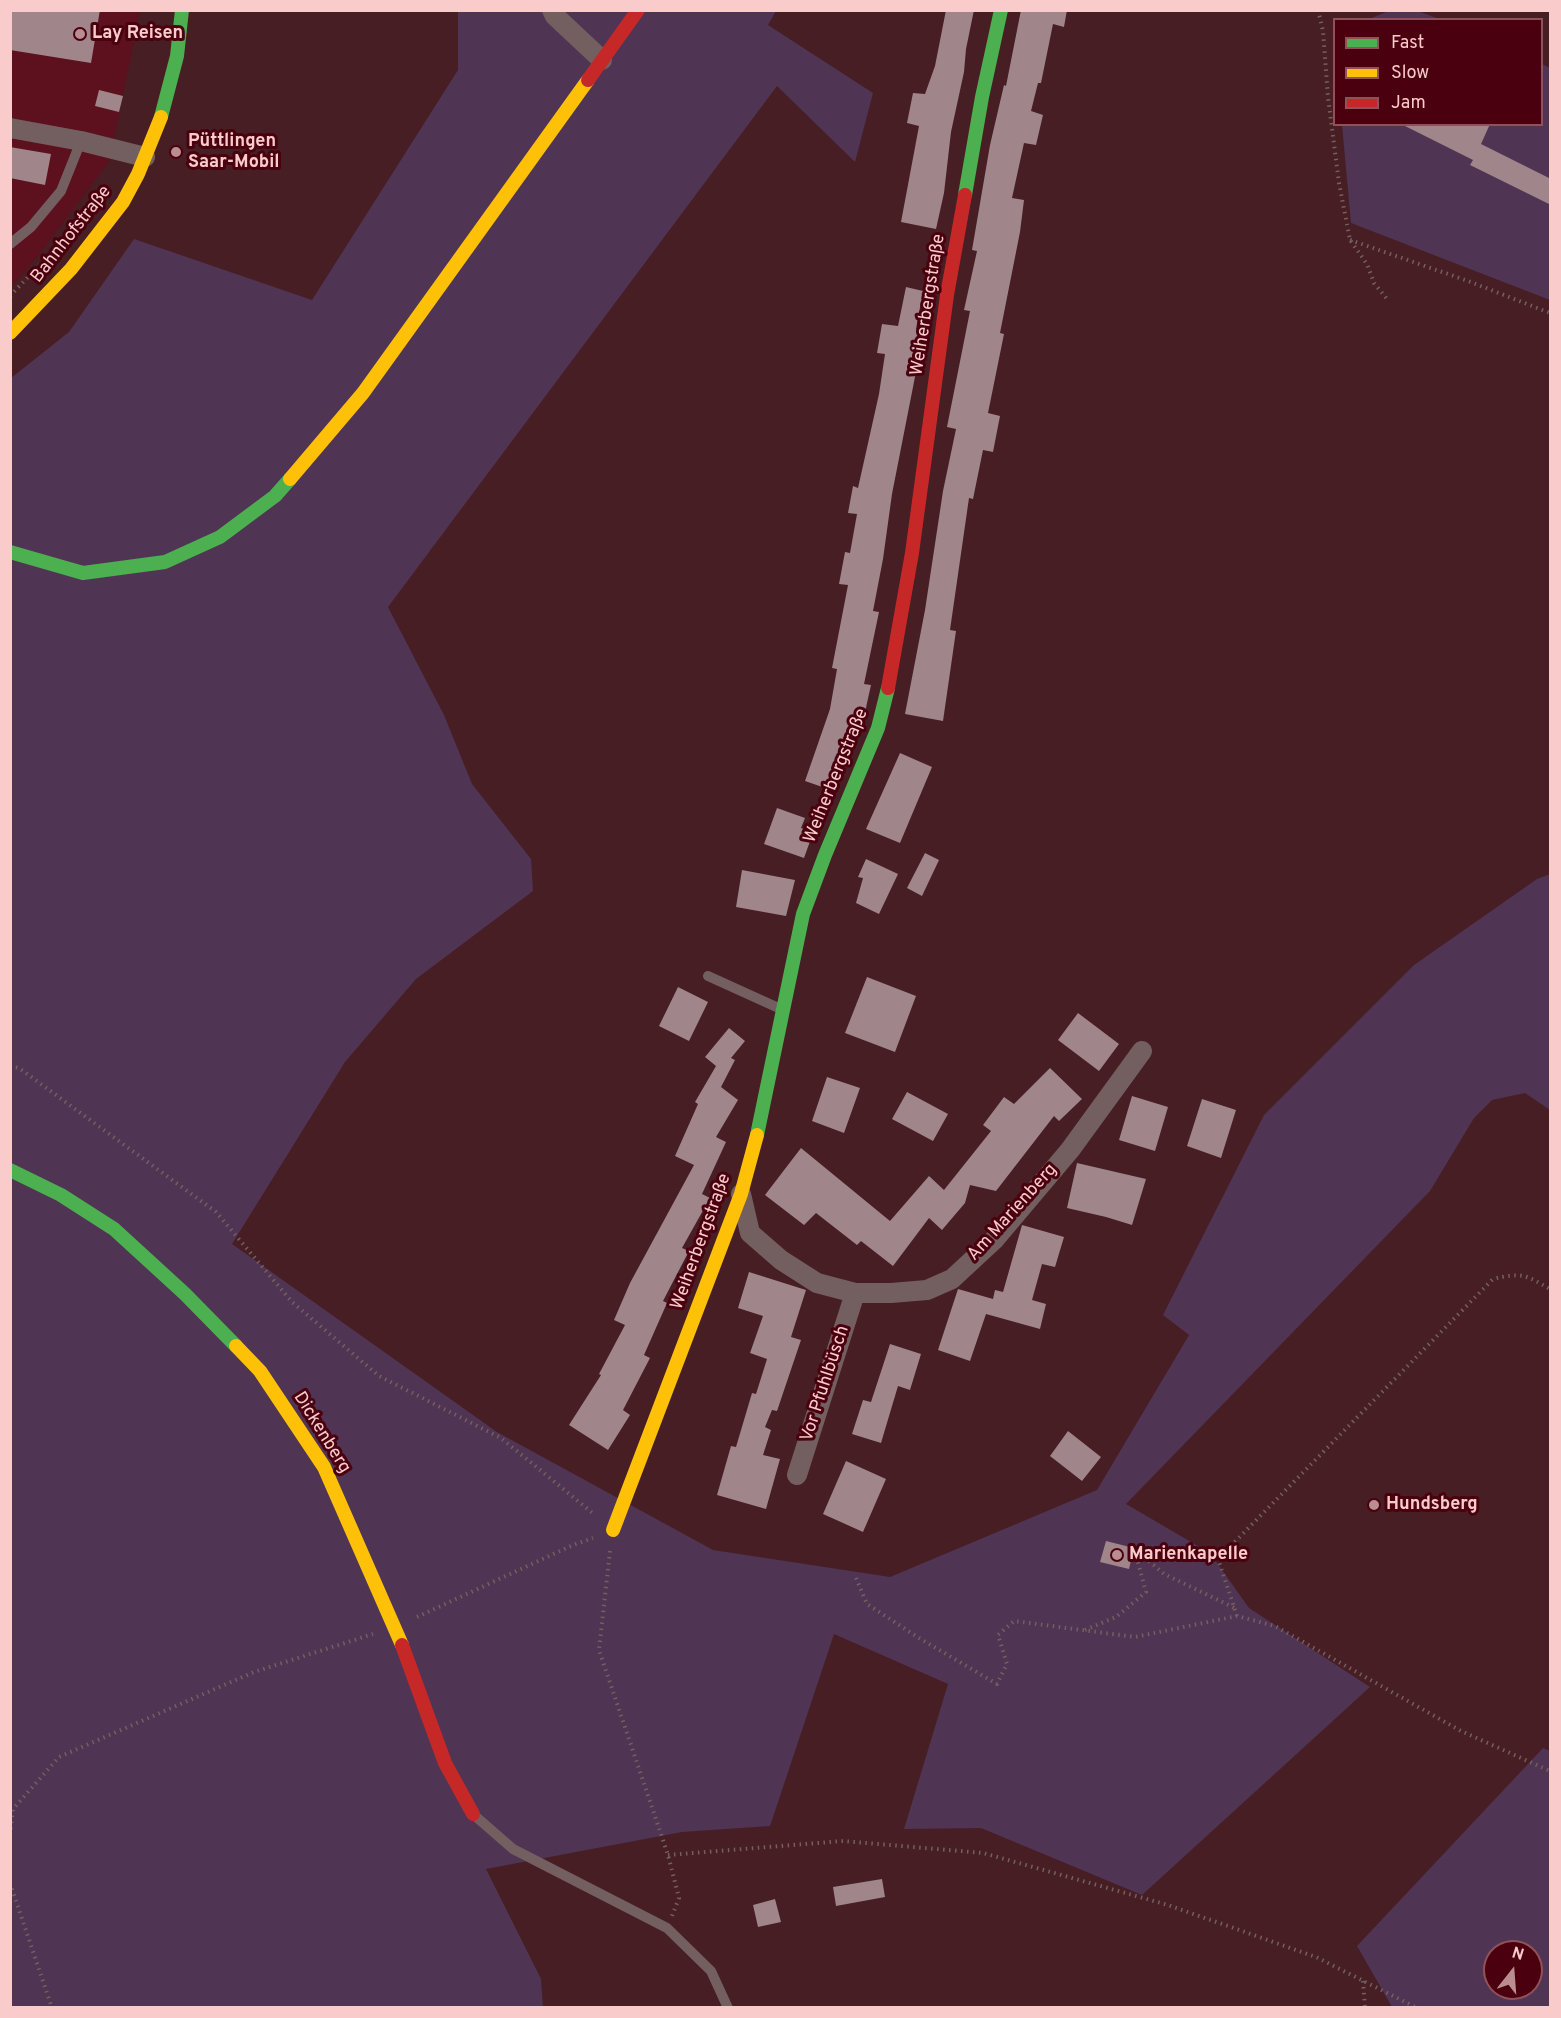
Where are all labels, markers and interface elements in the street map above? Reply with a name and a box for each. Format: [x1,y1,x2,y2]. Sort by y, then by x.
legend [1333,18,1543,126]
place label: Lay Reisen [92,23,183,45]
marker: Lay Reisen [73,27,87,41]
text: Fast [1391,32,1424,55]
text: Slow [1391,62,1429,85]
text: Jam [1391,92,1426,115]
place label: Püttlingen Saar-Mobil [188,131,280,174]
marker: Püttlingen Saar-Mobil [169,145,183,159]
street label: Bahnhofstraße [27,182,117,288]
street label: Weiherbergstraße [907,233,951,377]
street label: Weiherbergstraße [800,706,874,846]
street label: Am Marienberg [964,1160,1062,1266]
street label: Weiherbergstraße [667,1171,737,1313]
street label: Vor Pfuhlbüsch [797,1323,855,1445]
street label: Dickenberg [288,1388,354,1478]
place label: Hundsberg [1386,1494,1478,1516]
marker: Hundsberg [1367,1498,1381,1512]
place label: Marienkapelle [1129,1544,1248,1566]
marker: Marienkapelle [1110,1548,1124,1562]
north arrow [1483,1940,1543,2000]
text: N [1509,1943,1526,1966]

